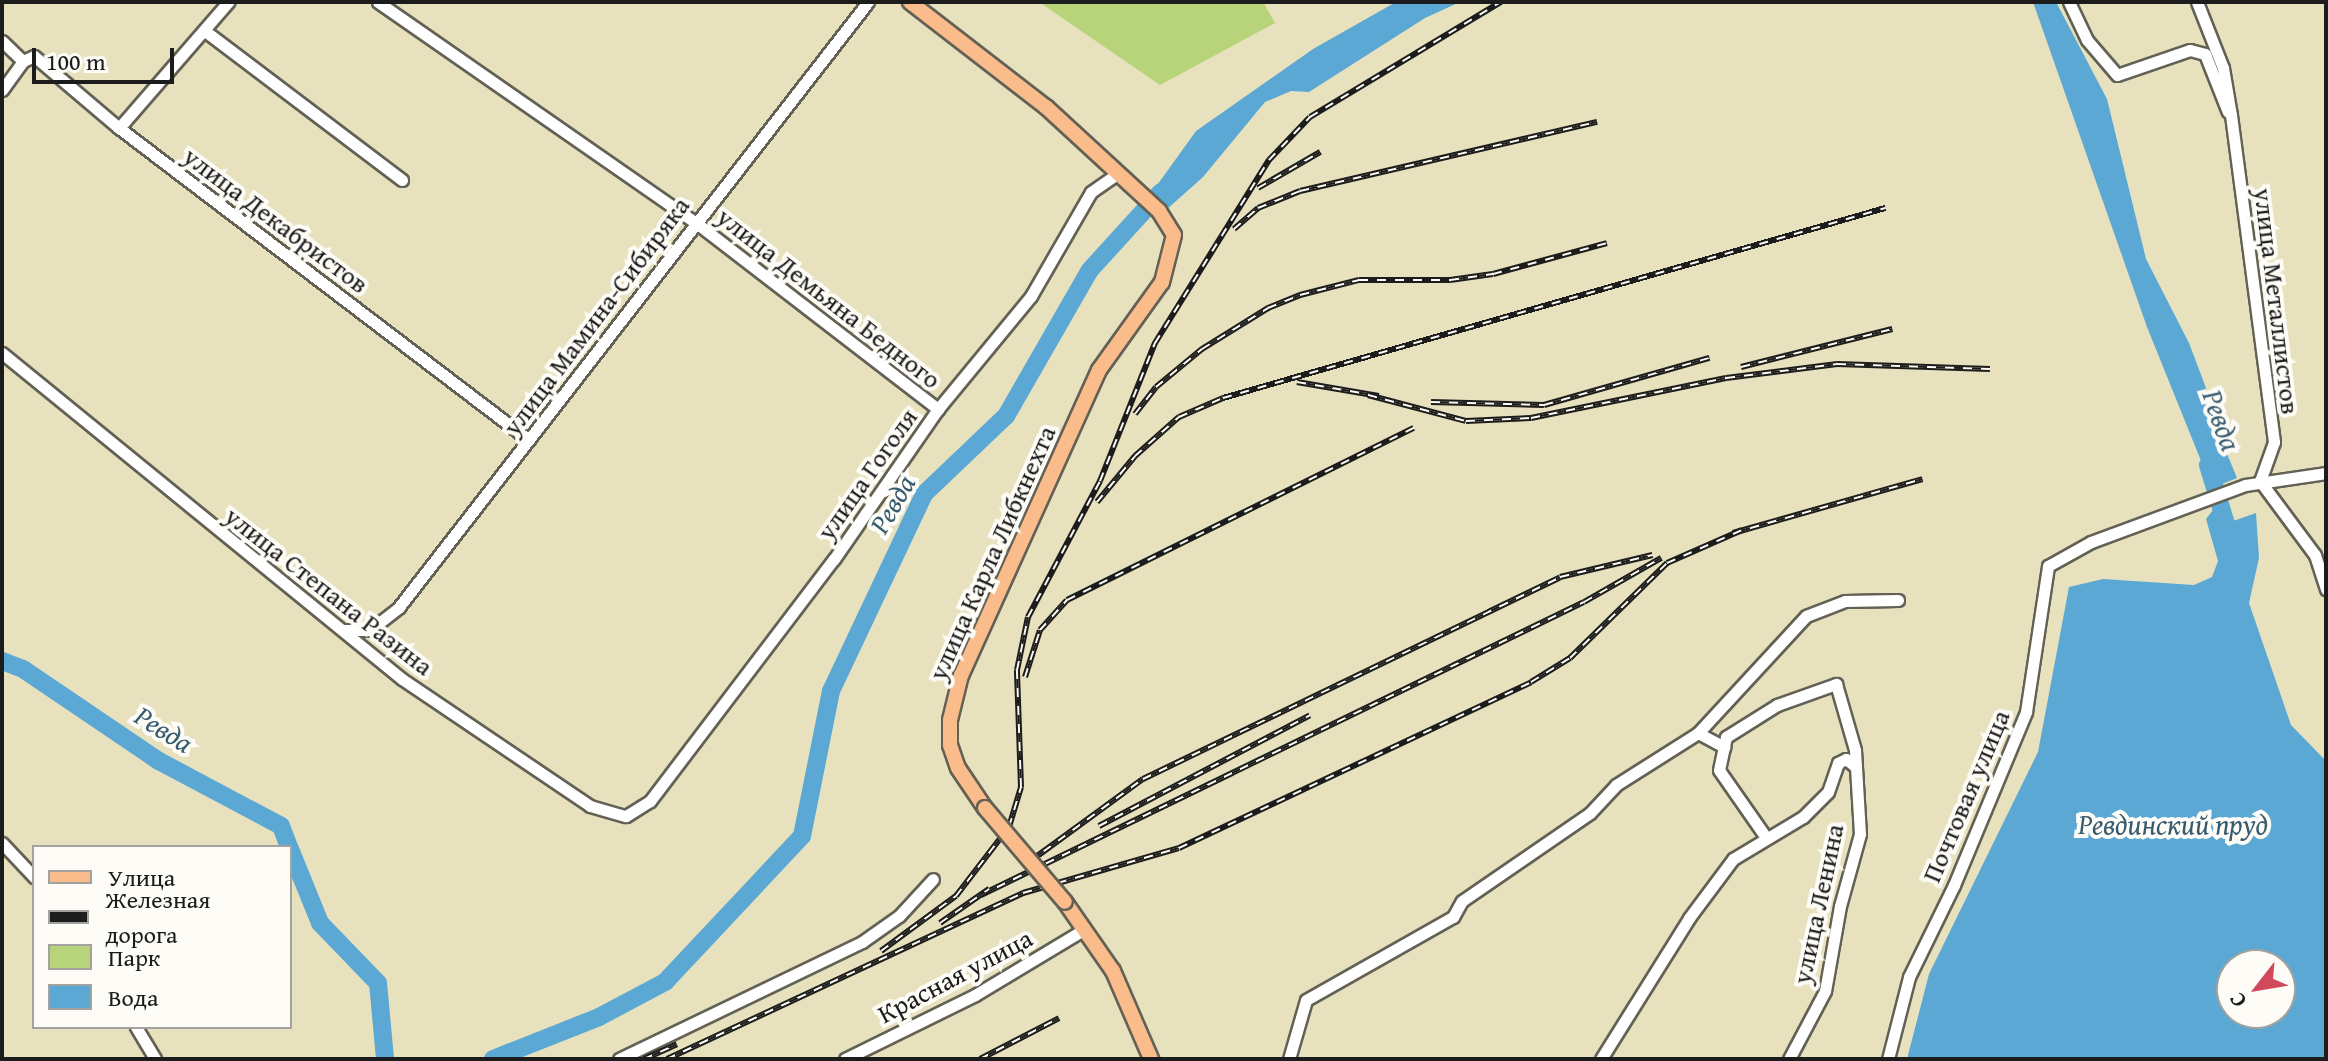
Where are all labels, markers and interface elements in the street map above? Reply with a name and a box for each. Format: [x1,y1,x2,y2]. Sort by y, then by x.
scale bar [36,32,178,82]
text: 100 m [46,44,106,79]
street label: улица Декабристов [177,140,375,300]
street label: улица Металлистов [2248,186,2306,416]
street label: улица Мамина-Сибиряка [496,191,696,441]
street label: улица Демьяна Бедного [711,201,947,395]
water label: Ревда [2196,385,2248,455]
street label: улица Гоголя [810,402,924,546]
street label: улица Карла Либкнехта [922,421,1062,685]
water label: Ревда [862,469,922,539]
street label: улица Степана Разина [219,500,439,682]
water label: Ревда [129,698,199,760]
street label: Почтовая улица [1916,705,2016,887]
water label: Ревдинский пруд [2078,807,2268,841]
street label: улица Ленина [1786,821,1850,987]
legend [32,845,292,1029]
text: Улица [108,860,175,895]
text: Железная дорога [105,882,210,952]
street label: Красная улица [872,922,1038,1030]
text: Парк [108,940,160,975]
north arrow [2216,949,2296,1029]
text: Вода [108,980,158,1015]
text: С [2220,987,2254,1014]

